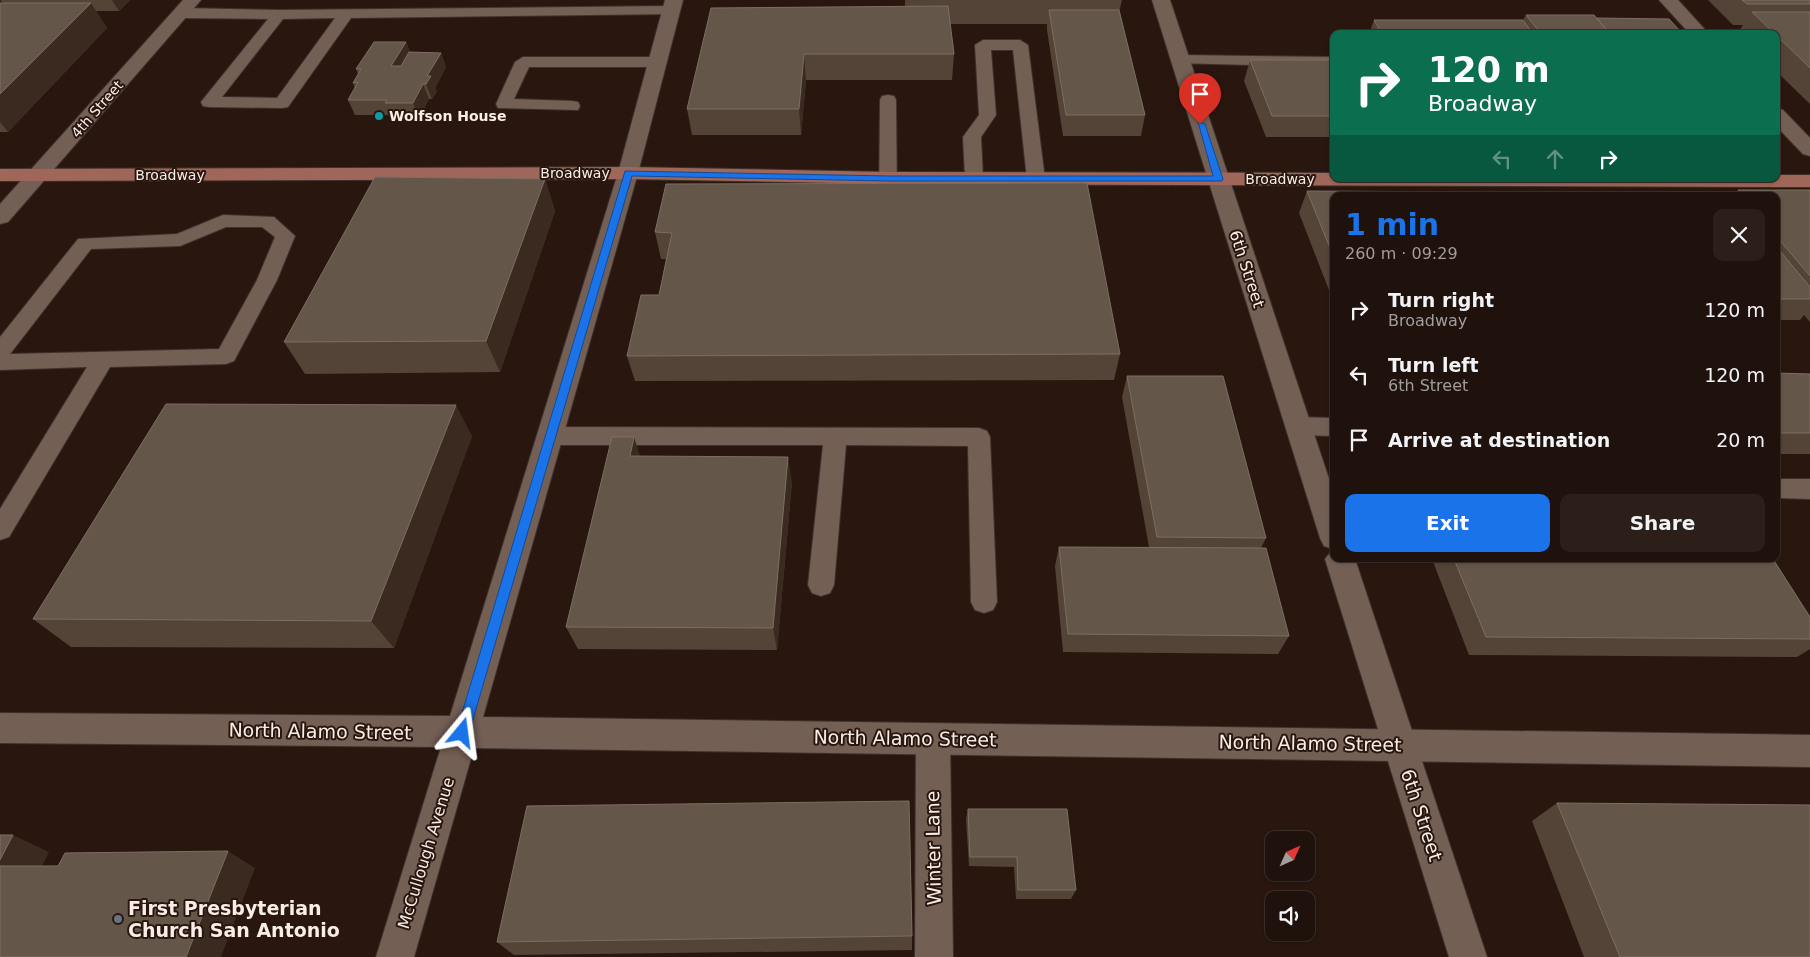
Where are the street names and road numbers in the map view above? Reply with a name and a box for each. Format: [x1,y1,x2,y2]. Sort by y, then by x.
street label: 4th Street [68,77,126,141]
street label: Broadway [540,165,610,181]
street label: Broadway [135,167,205,183]
street label: Broadway [1245,171,1315,187]
street label: 6th Street [1226,228,1268,310]
street label: North Alamo Street [228,718,412,744]
street label: North Alamo Street [813,725,997,751]
street label: North Alamo Street [1218,730,1402,756]
street label: 6th Street [1397,766,1447,864]
street label: McCullough Avenue [394,775,458,931]
street label: Winter Lane [921,790,945,906]

